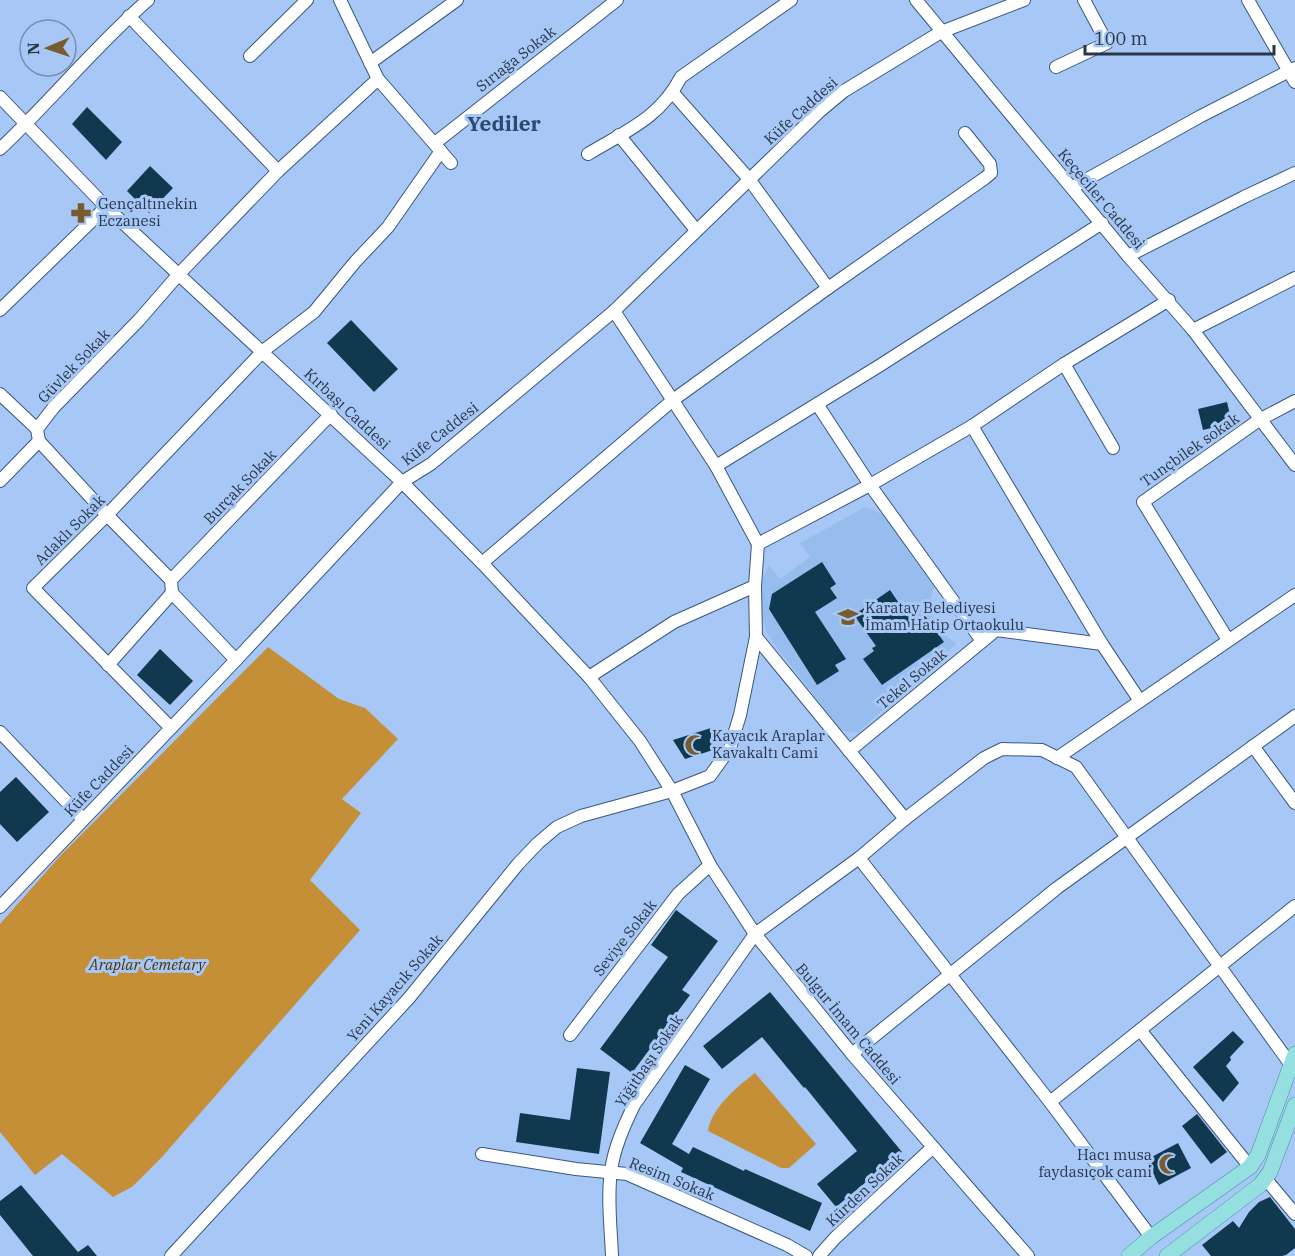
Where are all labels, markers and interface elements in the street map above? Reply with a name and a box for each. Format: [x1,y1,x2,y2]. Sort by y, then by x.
north arrow [18,18,78,78]
scale bar [1085,18,1274,56]
street label: Sırıağa Sokak [472,21,559,96]
text: 100 m [1094,27,1148,50]
text: N [23,42,43,55]
street label: Küfe Caddesi [760,73,841,149]
district label: Yediler [467,109,542,137]
street label: Keçeciler Caddesi [1054,145,1149,253]
place label: Gençaltınekin Eczanesi [98,194,198,230]
pharmacy icon: Gençaltınekin Eczanesi [69,201,93,225]
street label: Güvlek Sokak [34,324,114,407]
street label: Kırbaşı Caddesi [300,364,395,454]
street label: Küfe Caddesi [398,398,482,469]
street label: Tunçbilek sokak [1137,408,1243,491]
street label: Burçak Sokak [199,445,280,528]
street label: Adaklı Sokak [30,490,109,569]
place label: Karatay Belediyesi İmam Hatip Ortaokulu [865,598,1024,634]
school or university icon: Karatay Belediyesi İmam Hatip Ortaokulu [836,605,860,629]
street label: Tekel Sokak [873,644,950,713]
place label: Kayacık Araplar Kavakaltı Cami [712,726,825,762]
mosque icon: Kayacık Araplar Kavakaltı Cami [683,733,707,757]
street label: Küfe Caddesi [60,741,138,820]
street label: Seviye Sokak [589,895,661,980]
street label: Yeni Kayacık Sokak [343,930,447,1045]
park label: Araplar Cemetary [88,955,206,974]
street label: Bulgur İmam Caddesi [792,959,905,1089]
street label: Yiğitbaşı Sokak [611,1010,687,1111]
place label: Hacı musa faydasıçok cami [1038,1145,1152,1181]
street label: Kürden Sokak [822,1149,908,1230]
mosque icon: Hacı musa faydasıçok cami [1157,1152,1181,1176]
street label: Resim Sokak [627,1153,718,1204]

